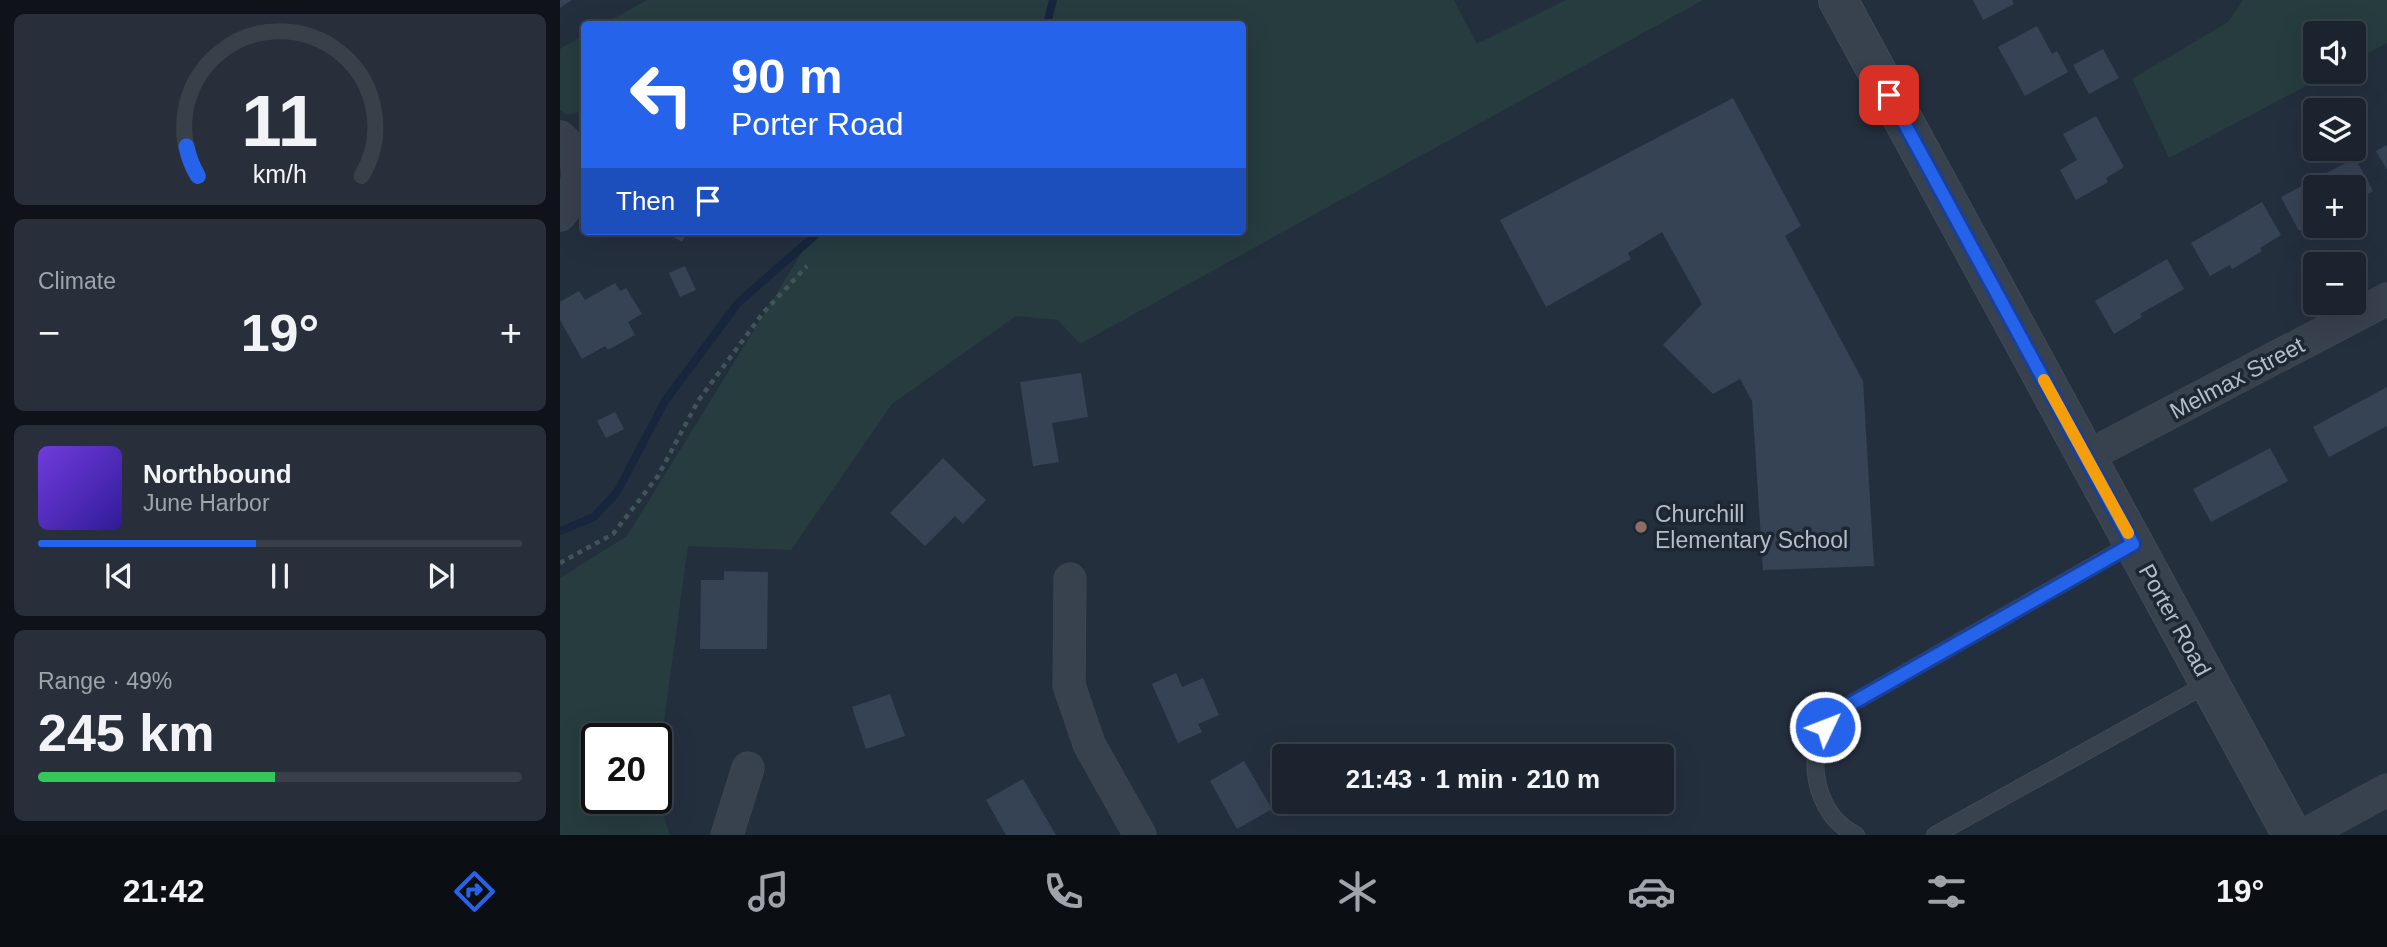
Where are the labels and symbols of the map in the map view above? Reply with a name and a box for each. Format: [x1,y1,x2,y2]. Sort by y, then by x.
pin [1859,65,1919,125]
street label: Melmax Street [2165,331,2309,424]
place label: Churchill Elementary School [1655,501,1848,553]
marker: Churchill Elementary School [1633,519,1649,535]
street label: Porter Road [2134,559,2216,681]
position arrow [1788,690,1862,764]
speed limit sign: 20 [581,723,672,814]

